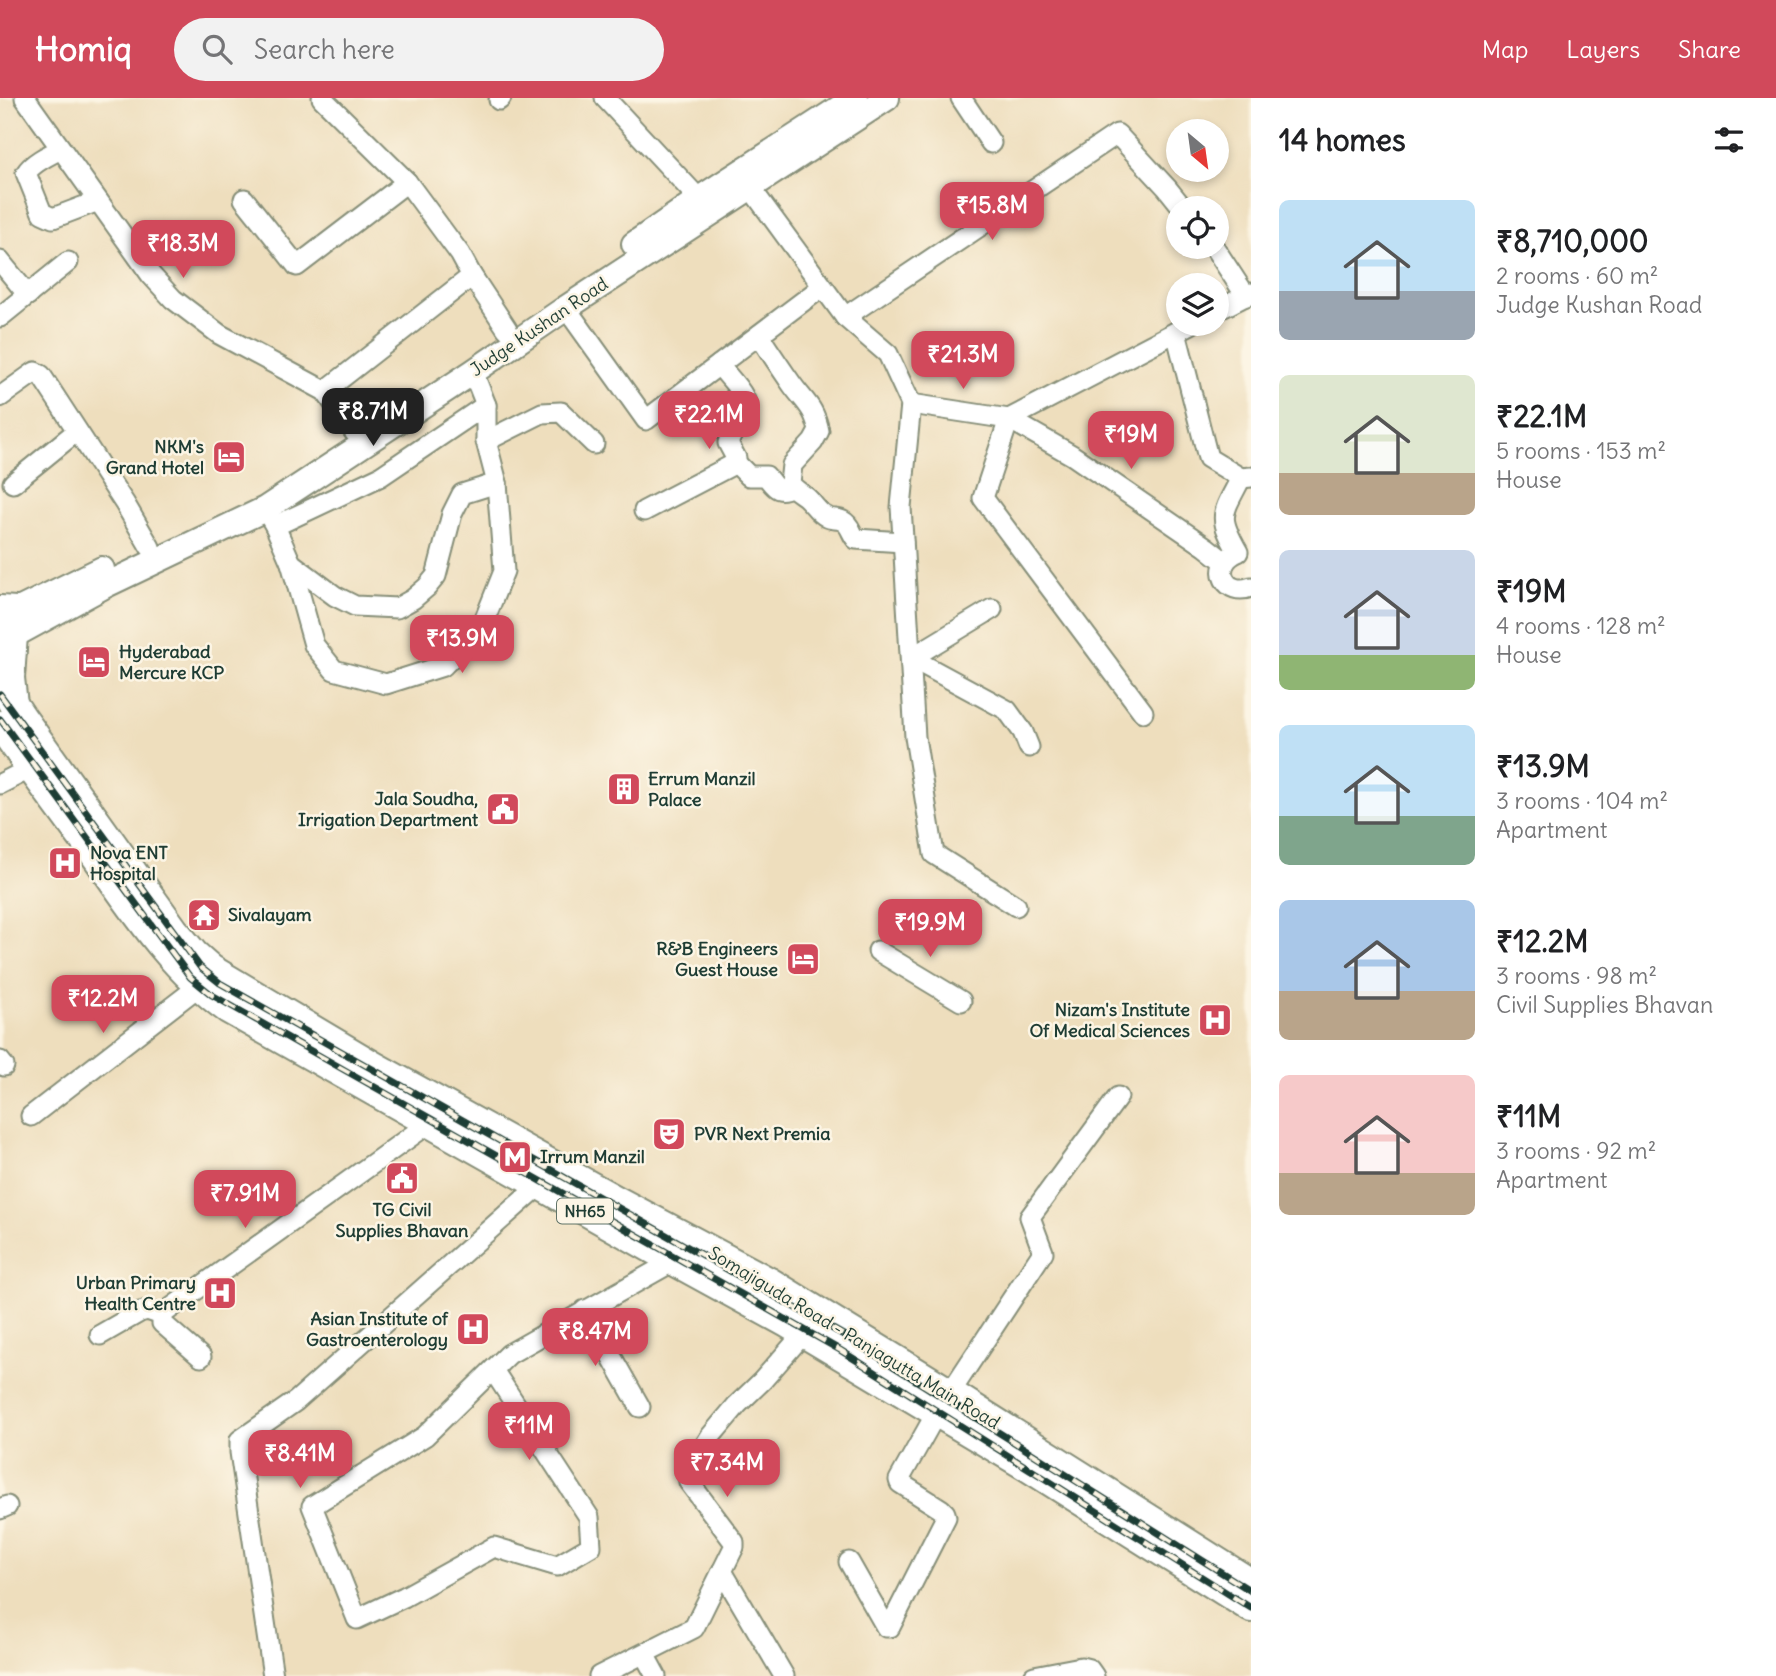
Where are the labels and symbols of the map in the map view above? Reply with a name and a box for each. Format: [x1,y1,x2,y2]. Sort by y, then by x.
north arrow [1166,119,1228,182]
pin: ₹15.8M [935,183,1049,242]
pin: ₹18.3M [126,220,240,280]
street label: Judge Kushan Road [465,272,612,381]
pin: ₹21.3M [906,331,1020,391]
pin: ₹8.71M [316,388,430,448]
pin: ₹22.1M [652,392,766,451]
pin: ₹19M [1090,412,1172,471]
place label: NKM's Grand Hotel [106,435,204,479]
hotel icon: NKM's Grand Hotel [210,438,248,476]
pin: ₹13.9M [405,616,519,675]
place label: Hyderabad Mercure KCP [119,640,224,684]
hotel icon: Hyderabad Mercure KCP [75,643,113,681]
place label: Errum Manzil Palace [648,767,756,811]
building icon: Errum Manzil Palace [605,770,643,808]
place label: Jala Soudha, Irrigation Department [298,787,479,831]
public building icon: Jala Soudha, Irrigation Department [484,790,522,828]
place label: Nova ENT Hospital [90,841,169,885]
hospital icon: Nova ENT Hospital [46,844,84,882]
temple icon: Sivalayam [185,896,223,934]
pin: ₹19.9M [873,900,987,959]
place label: Sivalayam [228,903,312,926]
place label: R&B Engineers Guest House [656,937,778,981]
hotel icon: R&B Engineers Guest House [784,940,822,978]
pin: ₹12.2M [46,976,160,1035]
place label: Nizam's Institute Of Medical Sciences [1029,998,1190,1042]
hospital icon: Nizam's Institute Of Medical Sciences [1196,1001,1234,1039]
theatre icon: PVR Next Premia [650,1115,688,1153]
place label: PVR Next Premia [694,1122,830,1145]
metro station icon: Irrum Manzil [496,1138,534,1176]
place label: Irrum Manzil [540,1145,645,1168]
public building icon: TG Civil Supplies Bhavan [383,1159,421,1197]
pin: ₹7.91M [188,1170,302,1230]
place label: TG Civil Supplies Bhavan [335,1198,469,1242]
road number: NH65 [557,1198,613,1224]
street label: Somajiguda Road - Panjagutta Main Road [704,1241,1005,1434]
place label: Urban Primary Health Centre [76,1271,196,1315]
hospital icon: Urban Primary Health Centre [201,1274,239,1312]
place label: Asian Institute of Gastroenterology [306,1307,449,1351]
pin: ₹8.47M [538,1308,652,1368]
hospital icon: Asian Institute of Gastroenterology [454,1310,492,1348]
pin: ₹11M [488,1402,570,1462]
pin: ₹8.41M [243,1430,357,1490]
pin: ₹7.34M [670,1440,784,1499]

